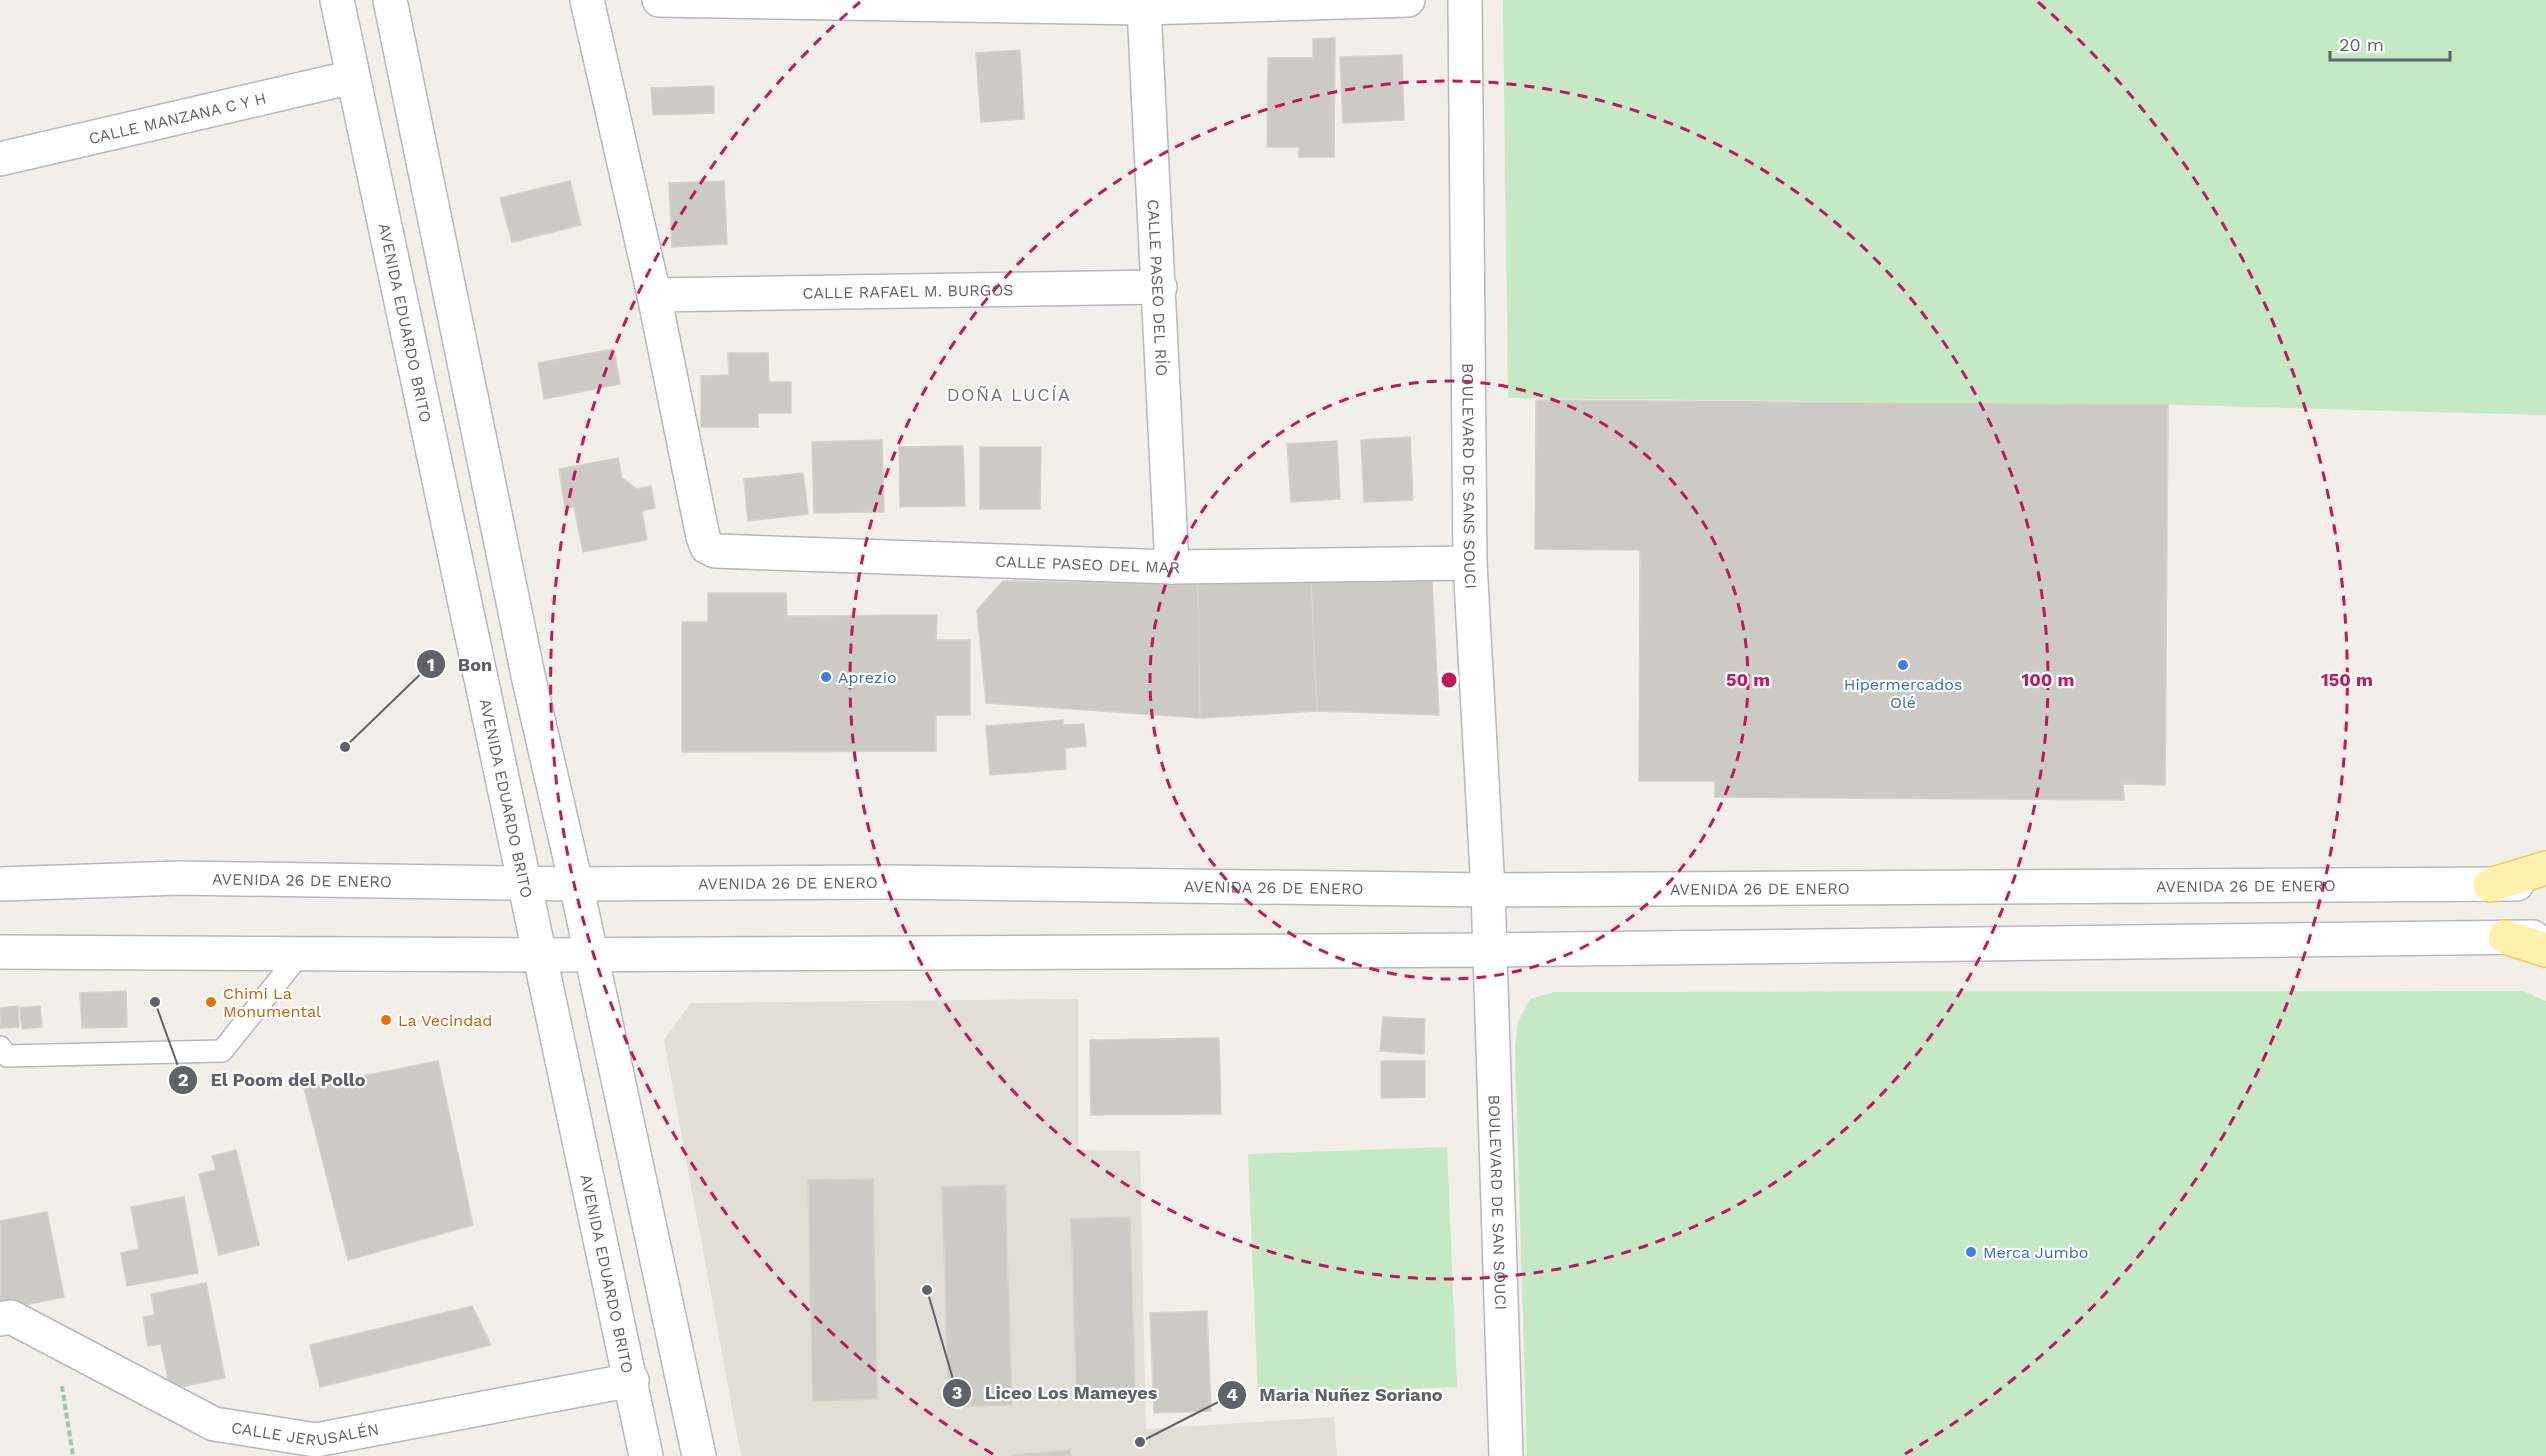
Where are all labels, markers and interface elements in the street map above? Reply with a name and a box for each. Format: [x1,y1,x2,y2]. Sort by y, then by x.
scale bar [2330,24,2450,62]
text: 20 m [2339,34,2384,55]
street label: CALLE MANZANA C Y H [87,89,268,148]
street label: CALLE PASEO DEL RÍO [1144,199,1171,377]
street label: AVENIDA EDUARDO BRITO [375,221,435,424]
street label: CALLE RAFAEL M. BURGOS [802,280,1014,303]
street label: BOULEVARD DE SANS SOUCI [1458,363,1480,589]
district label: DOÑA LUCÍA [947,384,1071,405]
street label: CALLE PASEO DEL MAR [995,552,1180,577]
callout: Bon [416,646,504,682]
text: 1 [427,654,435,675]
text: Bon [458,654,492,675]
marker: Hipermercados Olé [1896,658,1910,672]
place label: Aprezio [838,668,897,687]
text: 50 m [1726,669,1770,690]
text: 100 m [2021,669,2075,690]
text: 150 m [2321,669,2373,690]
marker: Aprezio [819,670,833,684]
centre of rings [1439,670,1459,690]
place label: Hipermercados Olé [1844,675,1962,712]
street label: AVENIDA EDUARDO BRITO [476,697,536,900]
street label: AVENIDA 26 DE ENERO [212,869,392,891]
street label: AVENIDA 26 DE ENERO [698,873,878,893]
street label: AVENIDA 26 DE ENERO [2156,876,2336,896]
street label: AVENIDA 26 DE ENERO [1184,877,1364,898]
street label: AVENIDA 26 DE ENERO [1670,879,1850,899]
place label: Chimi La Monumental [223,984,321,1021]
marker: Chimi La Monumental [204,995,218,1009]
place label: La Vecindad [398,1011,492,1030]
marker: La Vecindad [379,1013,393,1027]
callout: El Poom del Pollo [168,1062,378,1098]
text: 2 [178,1069,188,1090]
text: El Poom del Pollo [210,1069,366,1090]
street label: BOULEVARD DE SAN SOUCI [1485,1094,1510,1310]
street label: AVENIDA EDUARDO BRITO [576,1172,637,1375]
place label: Merca Jumbo [1983,1243,2088,1262]
marker: Merca Jumbo [1964,1245,1978,1259]
callout: Liceo Los Mameyes [942,1375,1169,1411]
callout: Maria Nuñez Soriano [1217,1377,1455,1413]
text: 3 [952,1382,962,1403]
text: Liceo Los Mameyes [985,1382,1158,1403]
text: 4 [1226,1384,1238,1405]
text: Maria Nuñez Soriano [1259,1384,1443,1405]
street label: CALLE JERUSALÉN [230,1418,381,1450]

